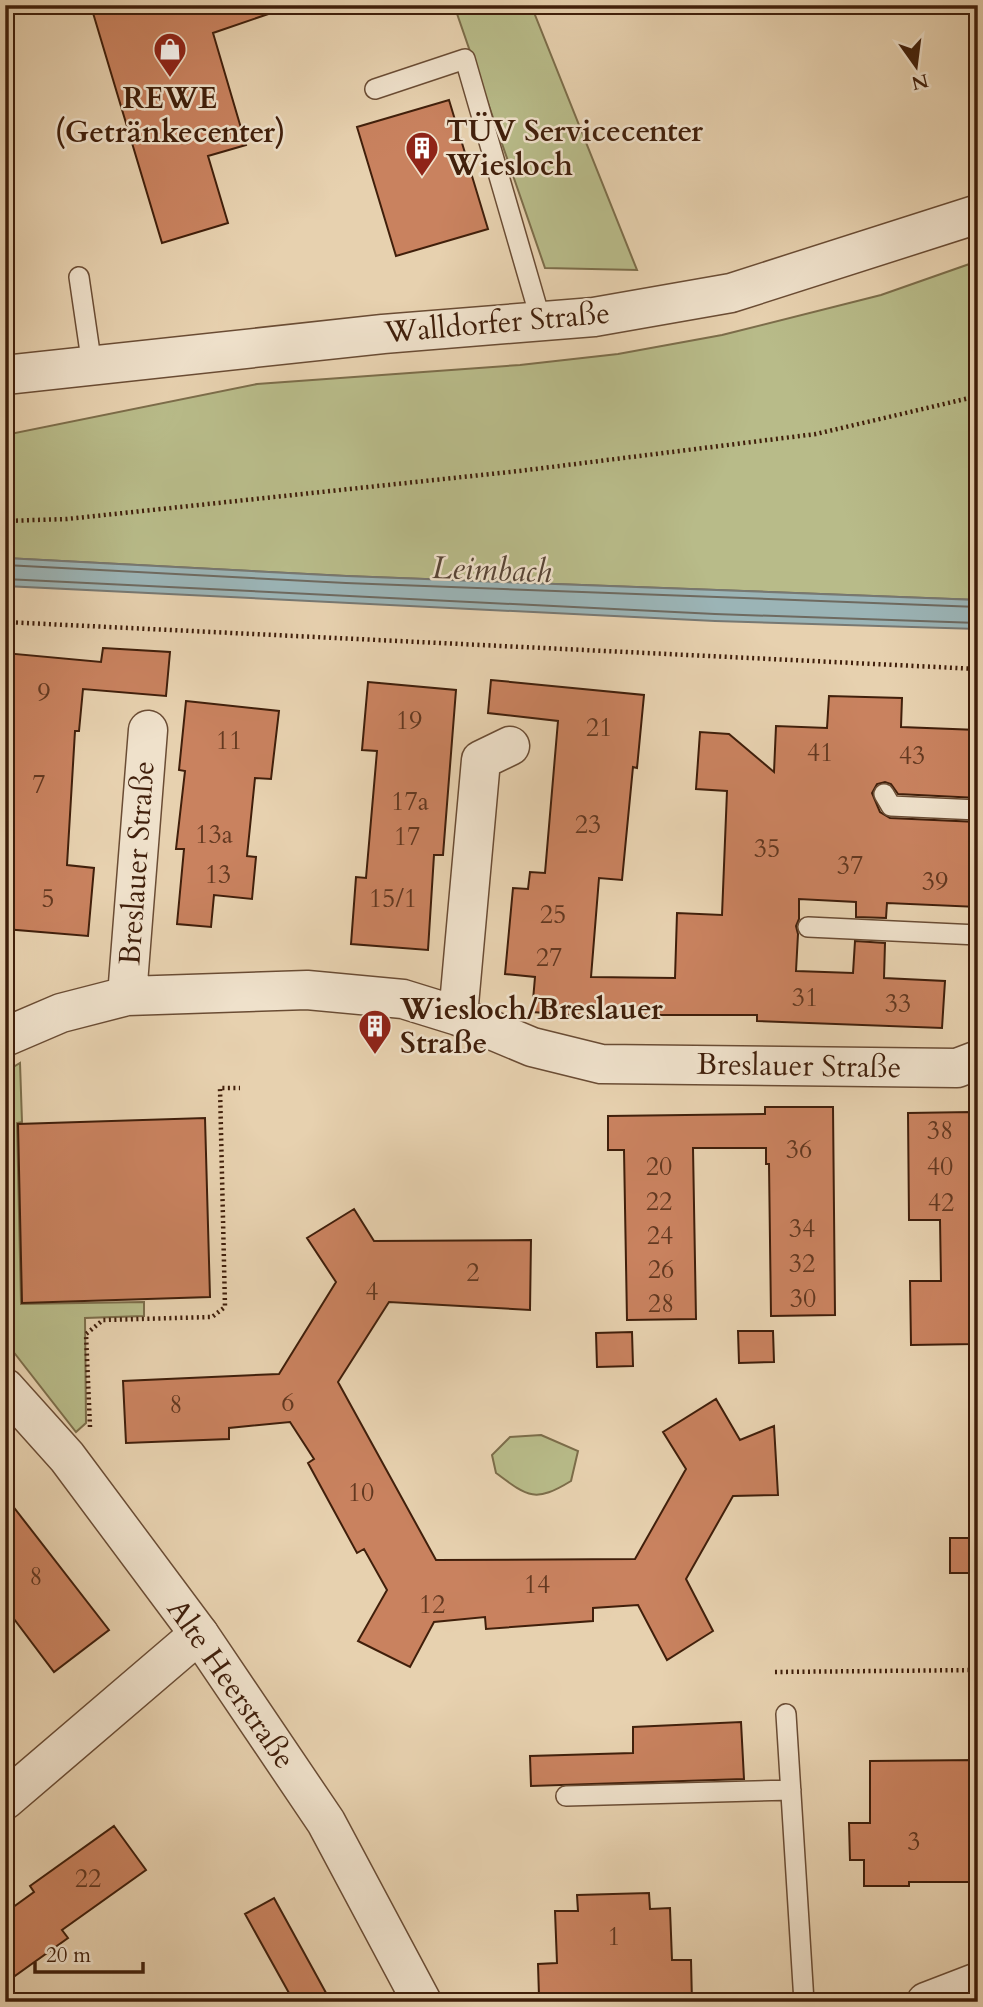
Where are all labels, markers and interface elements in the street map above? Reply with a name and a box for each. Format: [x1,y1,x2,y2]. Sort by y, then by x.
shop icon: REWE (Getränkecenter) [151,30,189,79]
north arrow [881,32,951,102]
text: N [908,67,931,96]
place label: REWE (Getränkecenter) [55,78,285,153]
place label: TÜV Servicecenter Wiesloch [445,111,704,186]
building icon: TÜV Servicecenter Wiesloch [403,129,441,178]
street label: Walldorfer Straße [382,293,611,353]
water label: Leimbach [431,546,553,594]
house number: 9 [37,675,51,710]
house number: 19 [396,703,422,738]
house number: 21 [586,710,612,745]
house number: 11 [216,723,242,758]
house number: 41 [807,735,833,770]
house number: 43 [899,738,925,773]
street label: Breslauer Straße [109,760,165,966]
house number: 7 [32,767,46,802]
house number: 17a [391,784,429,819]
house number: 23 [575,807,601,842]
house number: 13a [195,817,233,852]
house number: 17 [394,819,420,854]
house number: 35 [754,831,780,866]
house number: 37 [837,848,863,883]
house number: 13 [205,857,231,892]
house number: 39 [922,864,948,899]
house number: 5 [41,881,55,916]
house number: 15/1 [369,881,417,916]
house number: 25 [540,897,566,932]
house number: 27 [536,940,562,975]
house number: 31 [792,980,818,1015]
house number: 33 [885,986,911,1021]
place label: Wiesloch/Breslauer Straße [399,989,664,1064]
building icon: Wiesloch/Breslauer Straße [356,1007,394,1056]
street label: Breslauer Straße [696,1044,902,1088]
house number: 38 [927,1113,953,1148]
house number: 36 [786,1132,812,1167]
house number: 20 [646,1149,672,1184]
house number: 40 [927,1149,953,1184]
house number: 22 [646,1184,672,1219]
house number: 42 [928,1185,954,1220]
house number: 34 [789,1211,815,1246]
house number: 24 [647,1218,673,1253]
house number: 32 [789,1246,815,1281]
house number: 26 [648,1252,674,1287]
house number: 2 [466,1255,480,1290]
house number: 4 [365,1274,379,1309]
house number: 30 [790,1281,816,1316]
house number: 28 [648,1286,674,1321]
house number: 6 [281,1385,295,1420]
house number: 8 [169,1387,183,1422]
house number: 10 [348,1475,374,1510]
house number: 8 [29,1559,43,1594]
house number: 14 [524,1567,550,1602]
house number: 12 [419,1587,445,1622]
street label: Alte Heerstraße [157,1591,305,1777]
house number: 3 [907,1824,921,1859]
house number: 22 [75,1861,101,1896]
house number: 1 [607,1919,621,1954]
scale bar [35,1930,144,1974]
text: 20 m [46,1941,91,1970]

